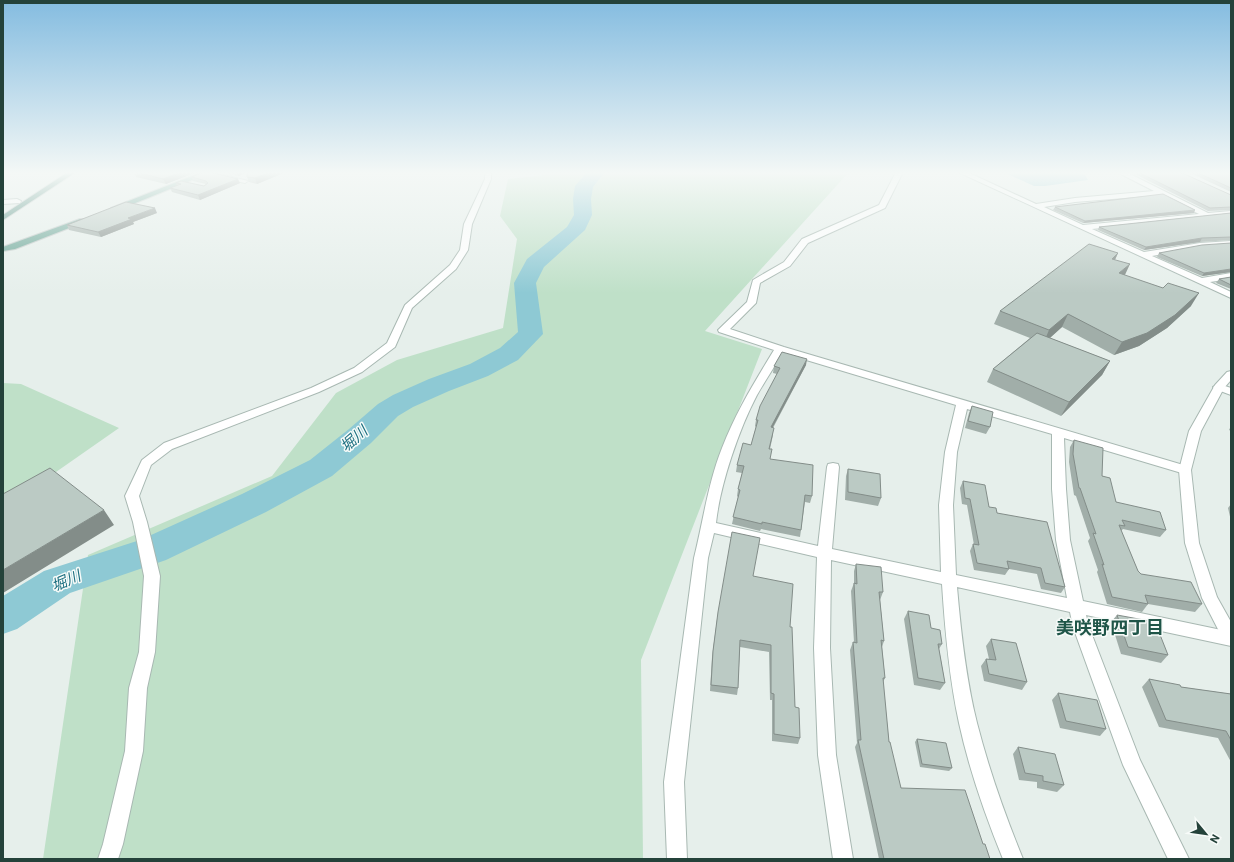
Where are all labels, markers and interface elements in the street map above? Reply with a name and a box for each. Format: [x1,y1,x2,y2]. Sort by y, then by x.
water label: 堀川 [337,421,373,456]
water label: 堀川 [49,566,85,595]
district label: 美咲野四丁目 [1056,617,1164,638]
north arrow [1186,814,1226,854]
text: N [1207,832,1222,845]

